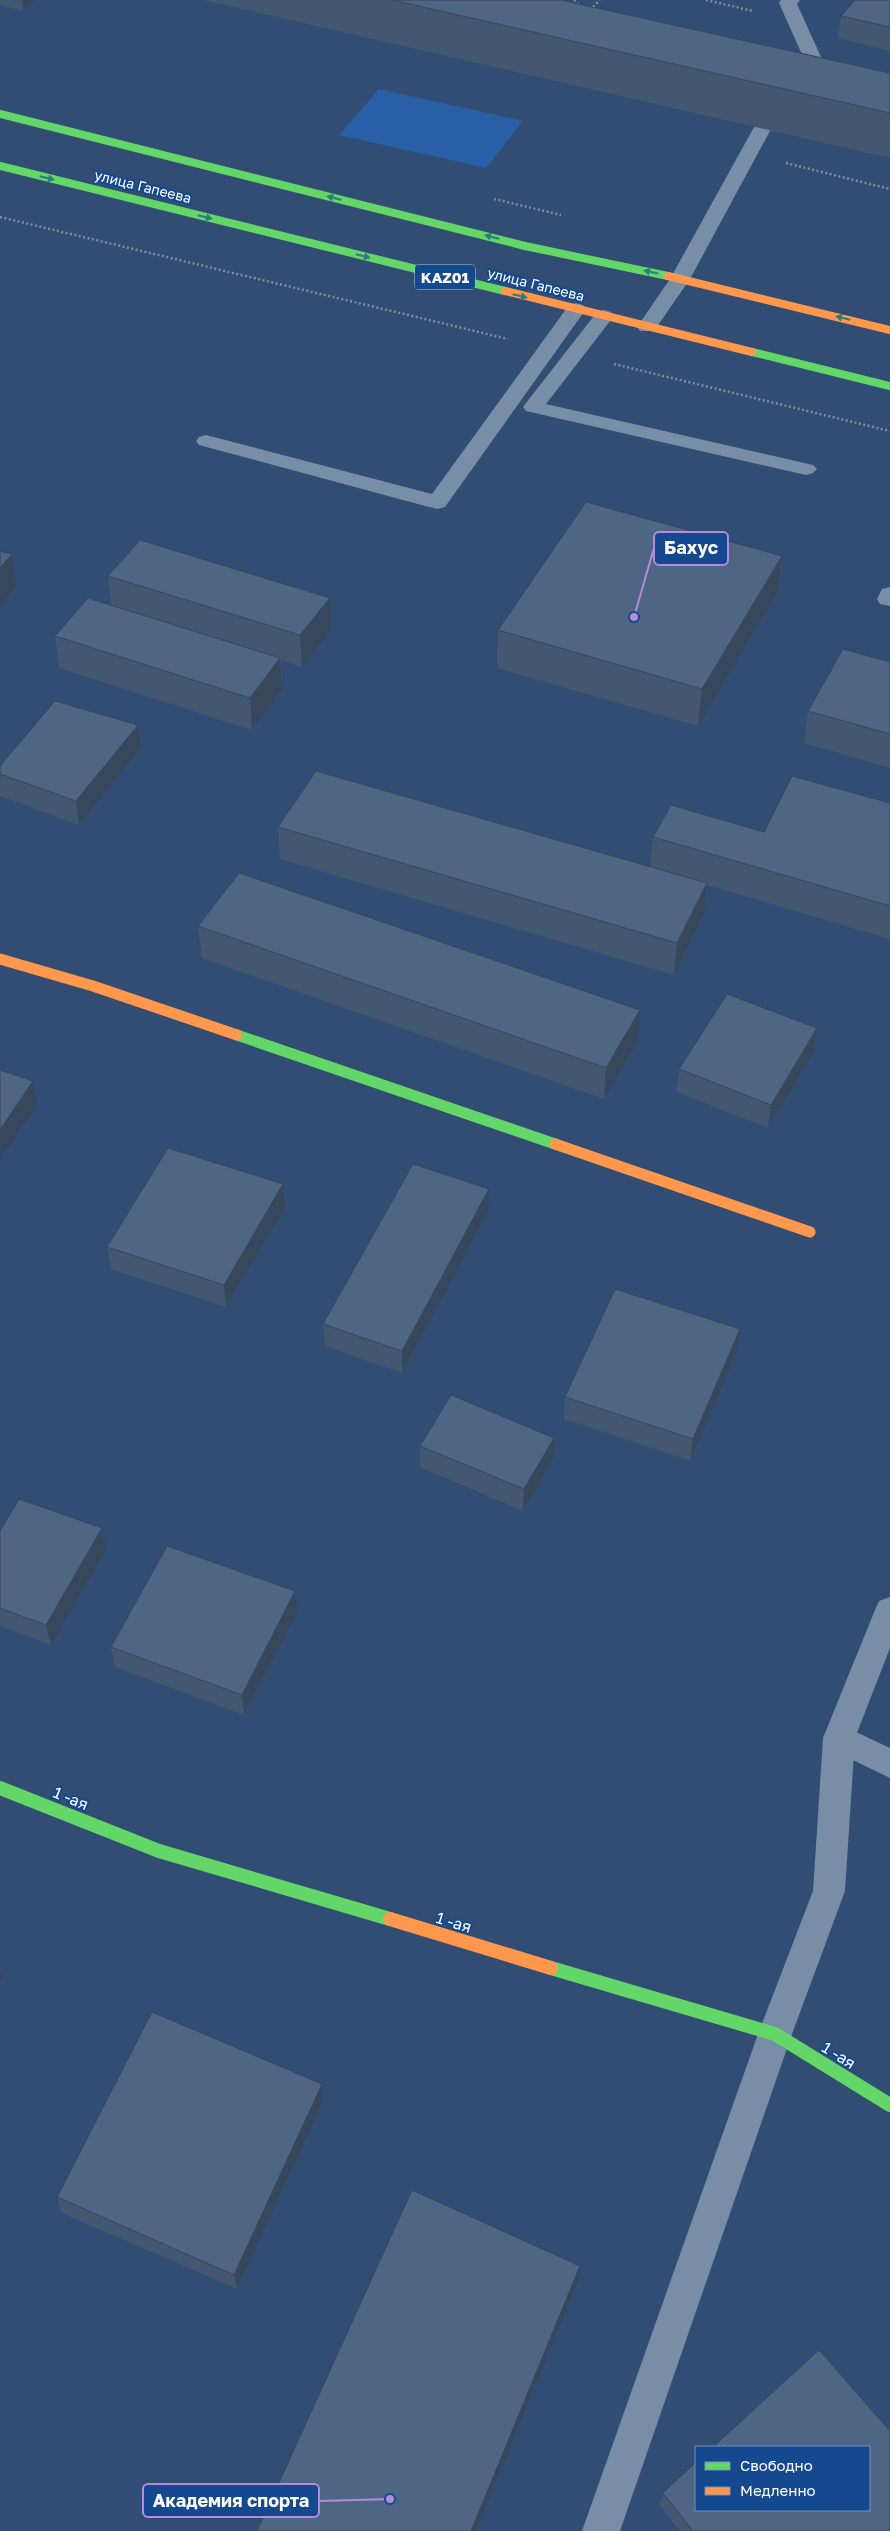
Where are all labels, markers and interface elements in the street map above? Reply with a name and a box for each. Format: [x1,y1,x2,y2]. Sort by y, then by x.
street label: улица Гапеева [93,166,193,206]
one-way arrow [40,174,55,182]
one-way arrow [327,194,342,202]
one-way arrow [197,213,212,221]
one-way arrow [484,233,499,241]
one-way arrow [355,252,370,260]
road number: KАZ01 [415,264,475,290]
street label: улица Гапеева [486,264,586,304]
one-way arrow [642,268,658,276]
one-way arrow [513,292,528,300]
one-way arrow [835,314,850,322]
callout: Бахус [654,532,728,565]
text: Бахус [664,536,718,558]
street label: 1 -ая [51,1782,91,1814]
street label: 1 -ая [434,1907,474,1937]
street label: 1 -ая [818,2037,860,2073]
legend [695,2446,870,2511]
text: Свободно [740,2456,813,2474]
text: Медленно [740,2481,816,2499]
callout: Академия спорта [143,2484,319,2517]
text: Академия спорта [153,2489,309,2511]

